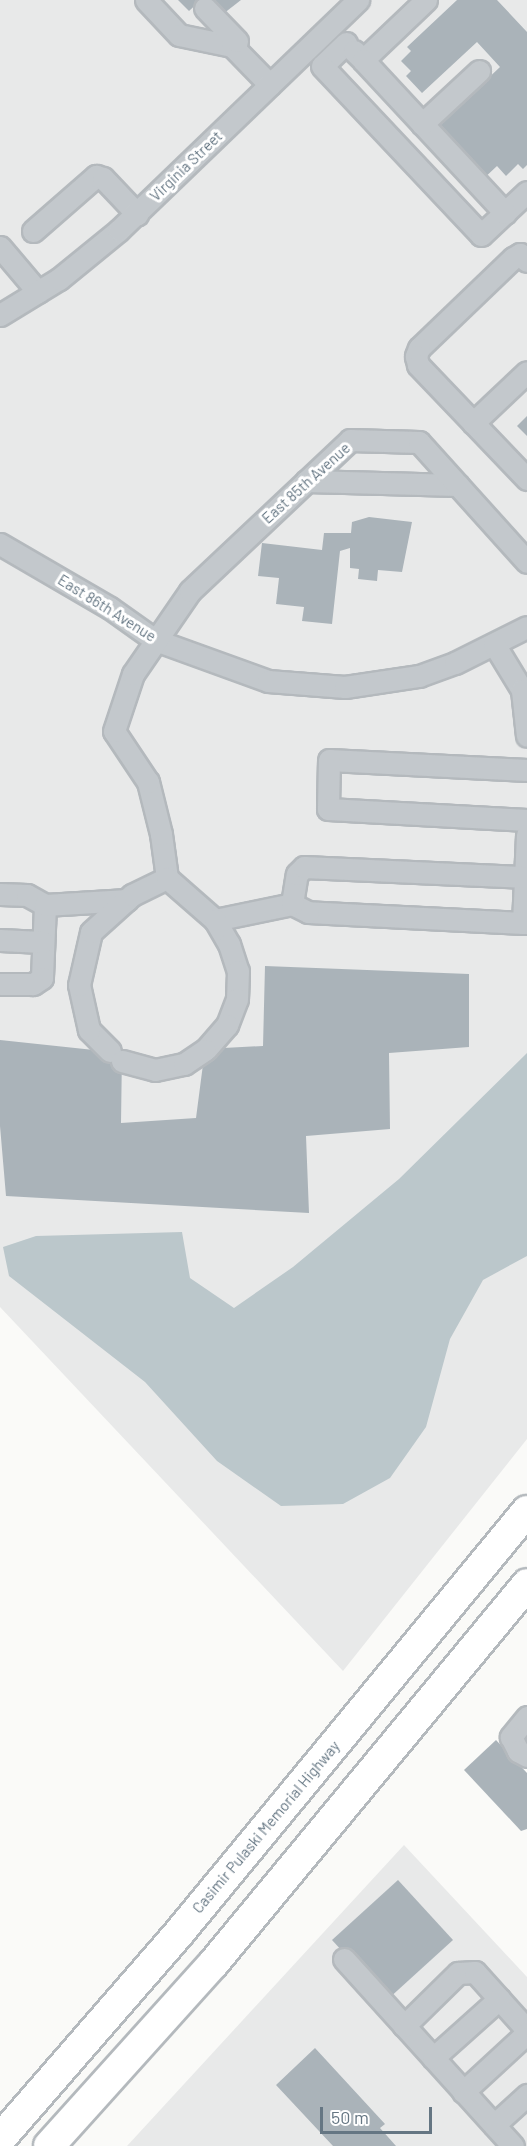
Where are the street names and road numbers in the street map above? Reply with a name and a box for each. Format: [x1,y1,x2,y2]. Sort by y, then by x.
street label: Virginia Street [146,127,226,205]
street label: East 85th Avenue [258,439,354,527]
street label: East 86th Avenue [55,571,159,645]
street label: Casimir Pulaski Memorial Highway [189,1737,343,1917]

